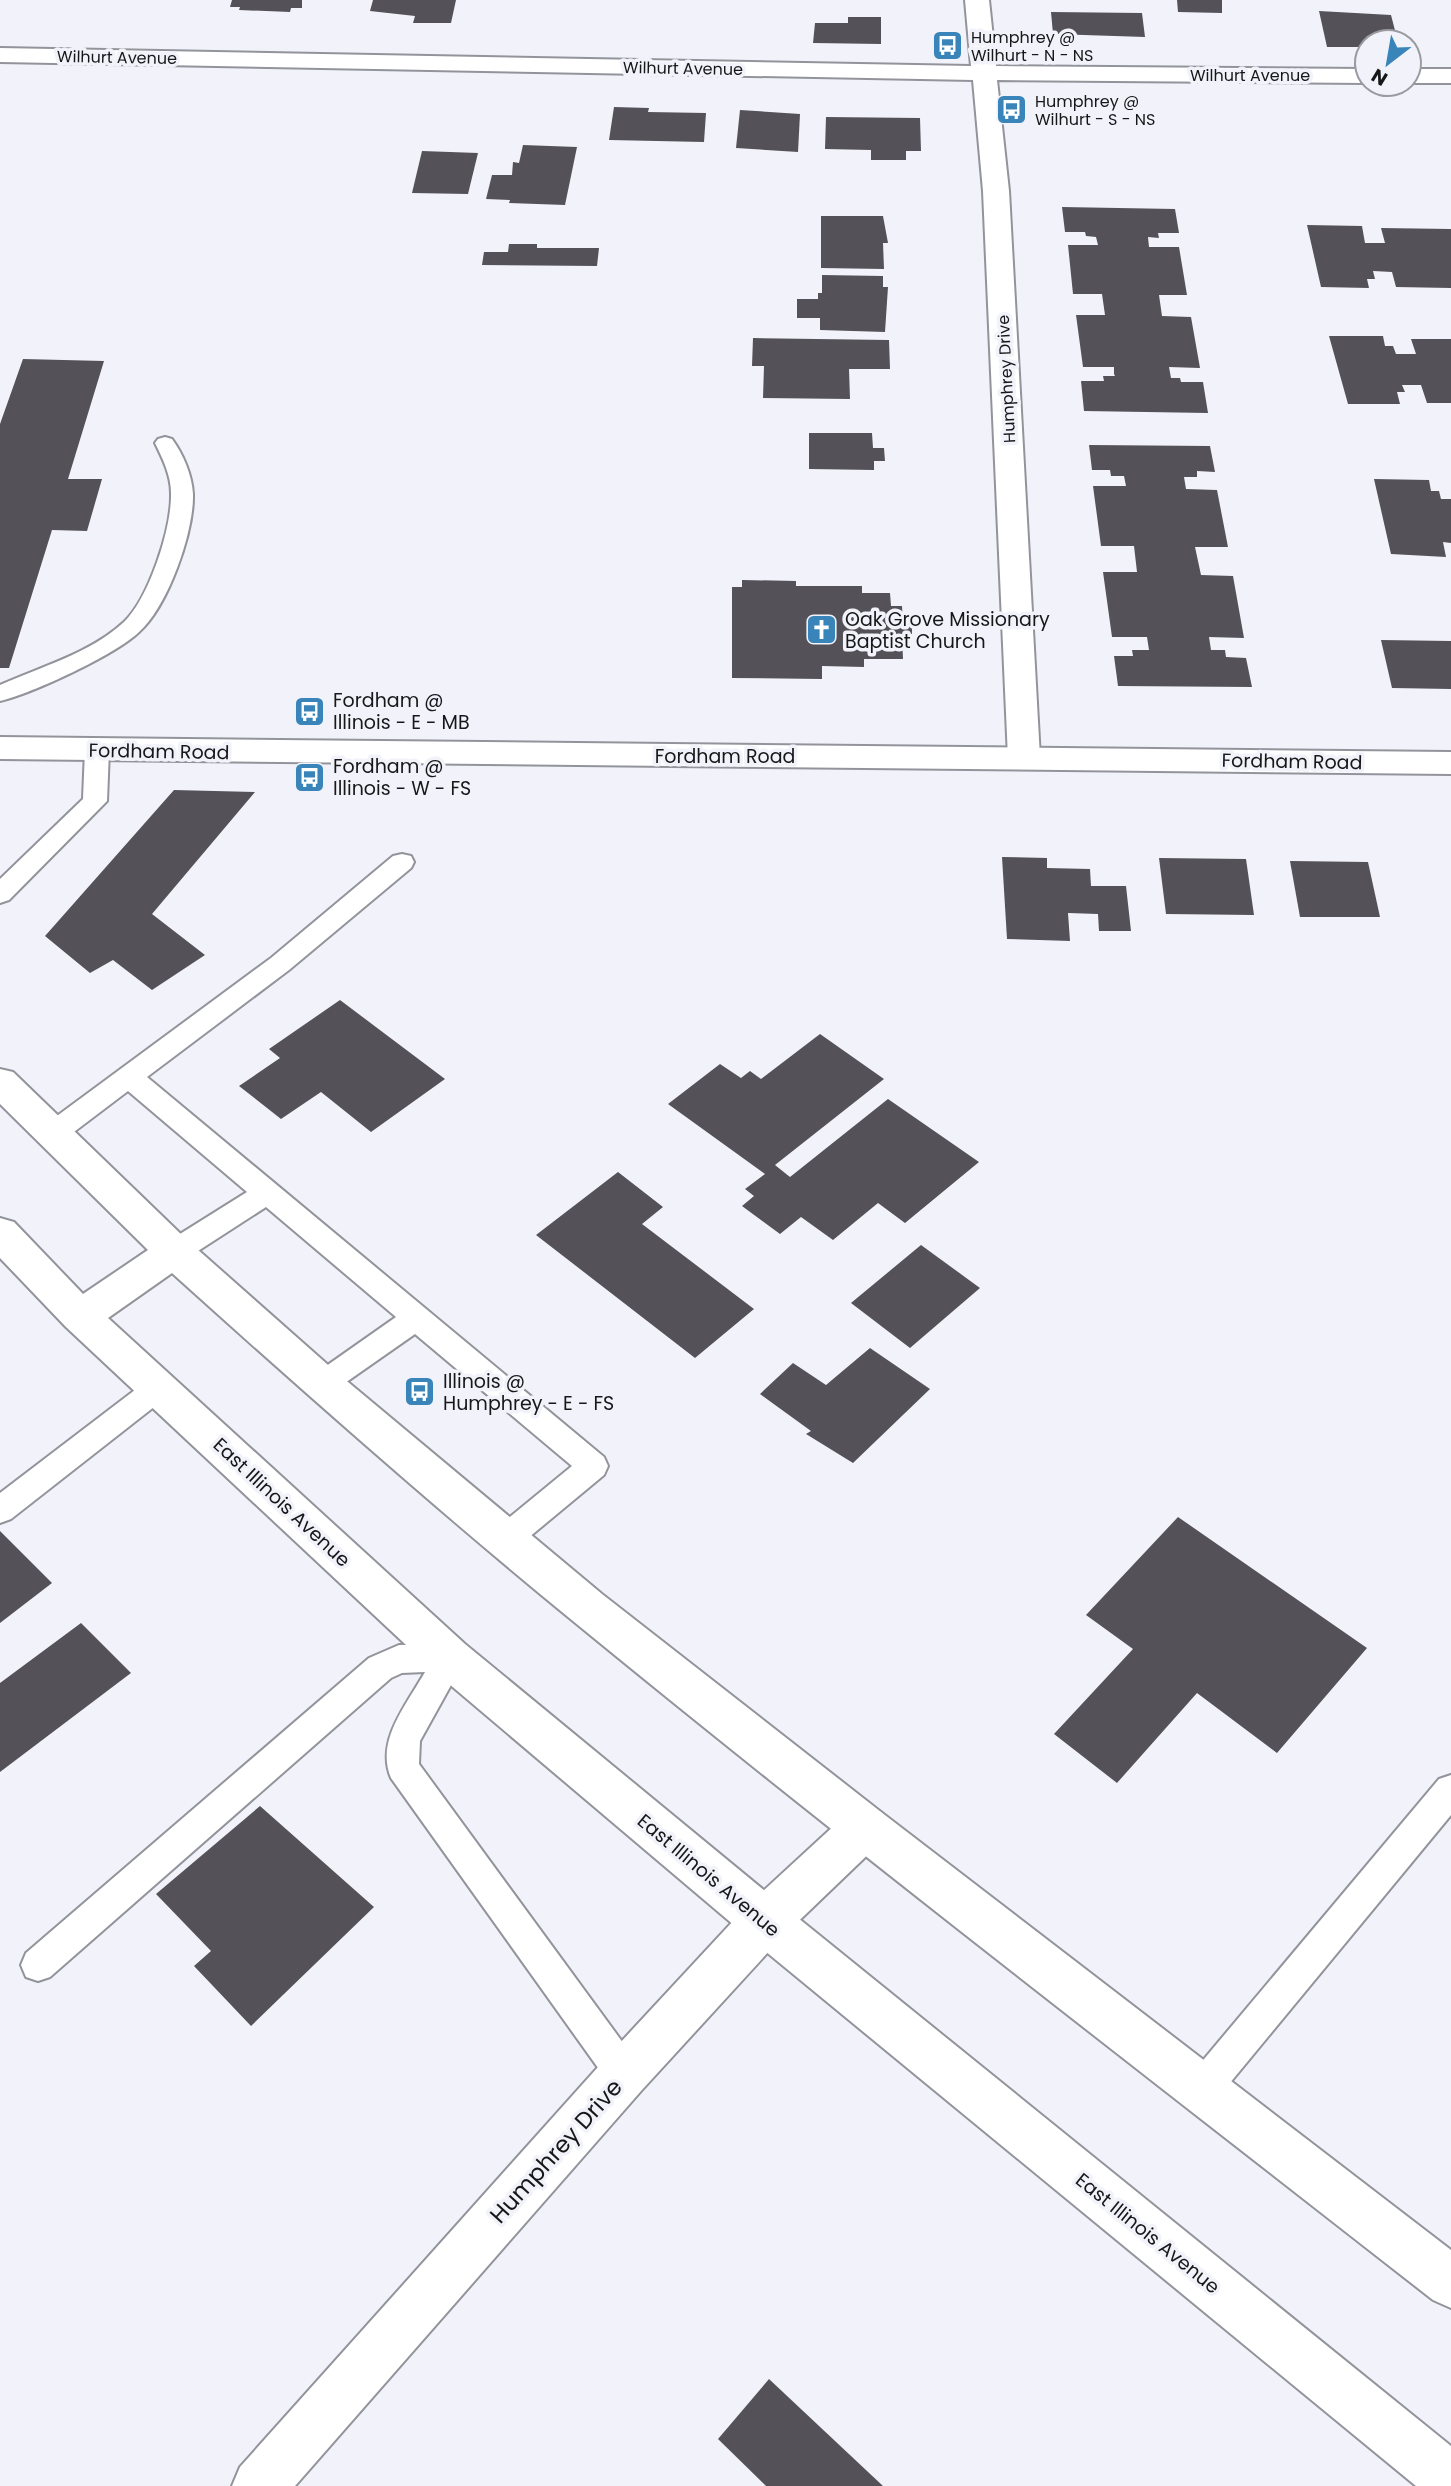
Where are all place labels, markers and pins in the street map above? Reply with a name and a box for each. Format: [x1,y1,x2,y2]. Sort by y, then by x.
place label: Humphrey @ Wilhurt - N - NS [971,26,1093,67]
bus stop icon: Humphrey @ Wilhurt - N - NS [931,29,965,63]
place label: Humphrey @ Wilhurt - S - NS [1035,90,1156,131]
bus stop icon: Humphrey @ Wilhurt - S - NS [995,93,1029,127]
place label: Oak Grove Missionary Baptist Church [845,606,1050,655]
church icon: Oak Grove Missionary Baptist Church [805,613,839,647]
place label: Fordham @ Illinois - E - MB [333,687,470,736]
bus stop icon: Fordham @ Illinois - E - MB [293,694,327,728]
place label: Fordham @ Illinois - W - FS [333,753,471,802]
bus stop icon: Fordham @ Illinois - W - FS [293,760,327,794]
place label: Illinois @ Humphrey - E - FS [443,1368,614,1417]
bus stop icon: Illinois @ Humphrey - E - FS [403,1375,437,1409]

